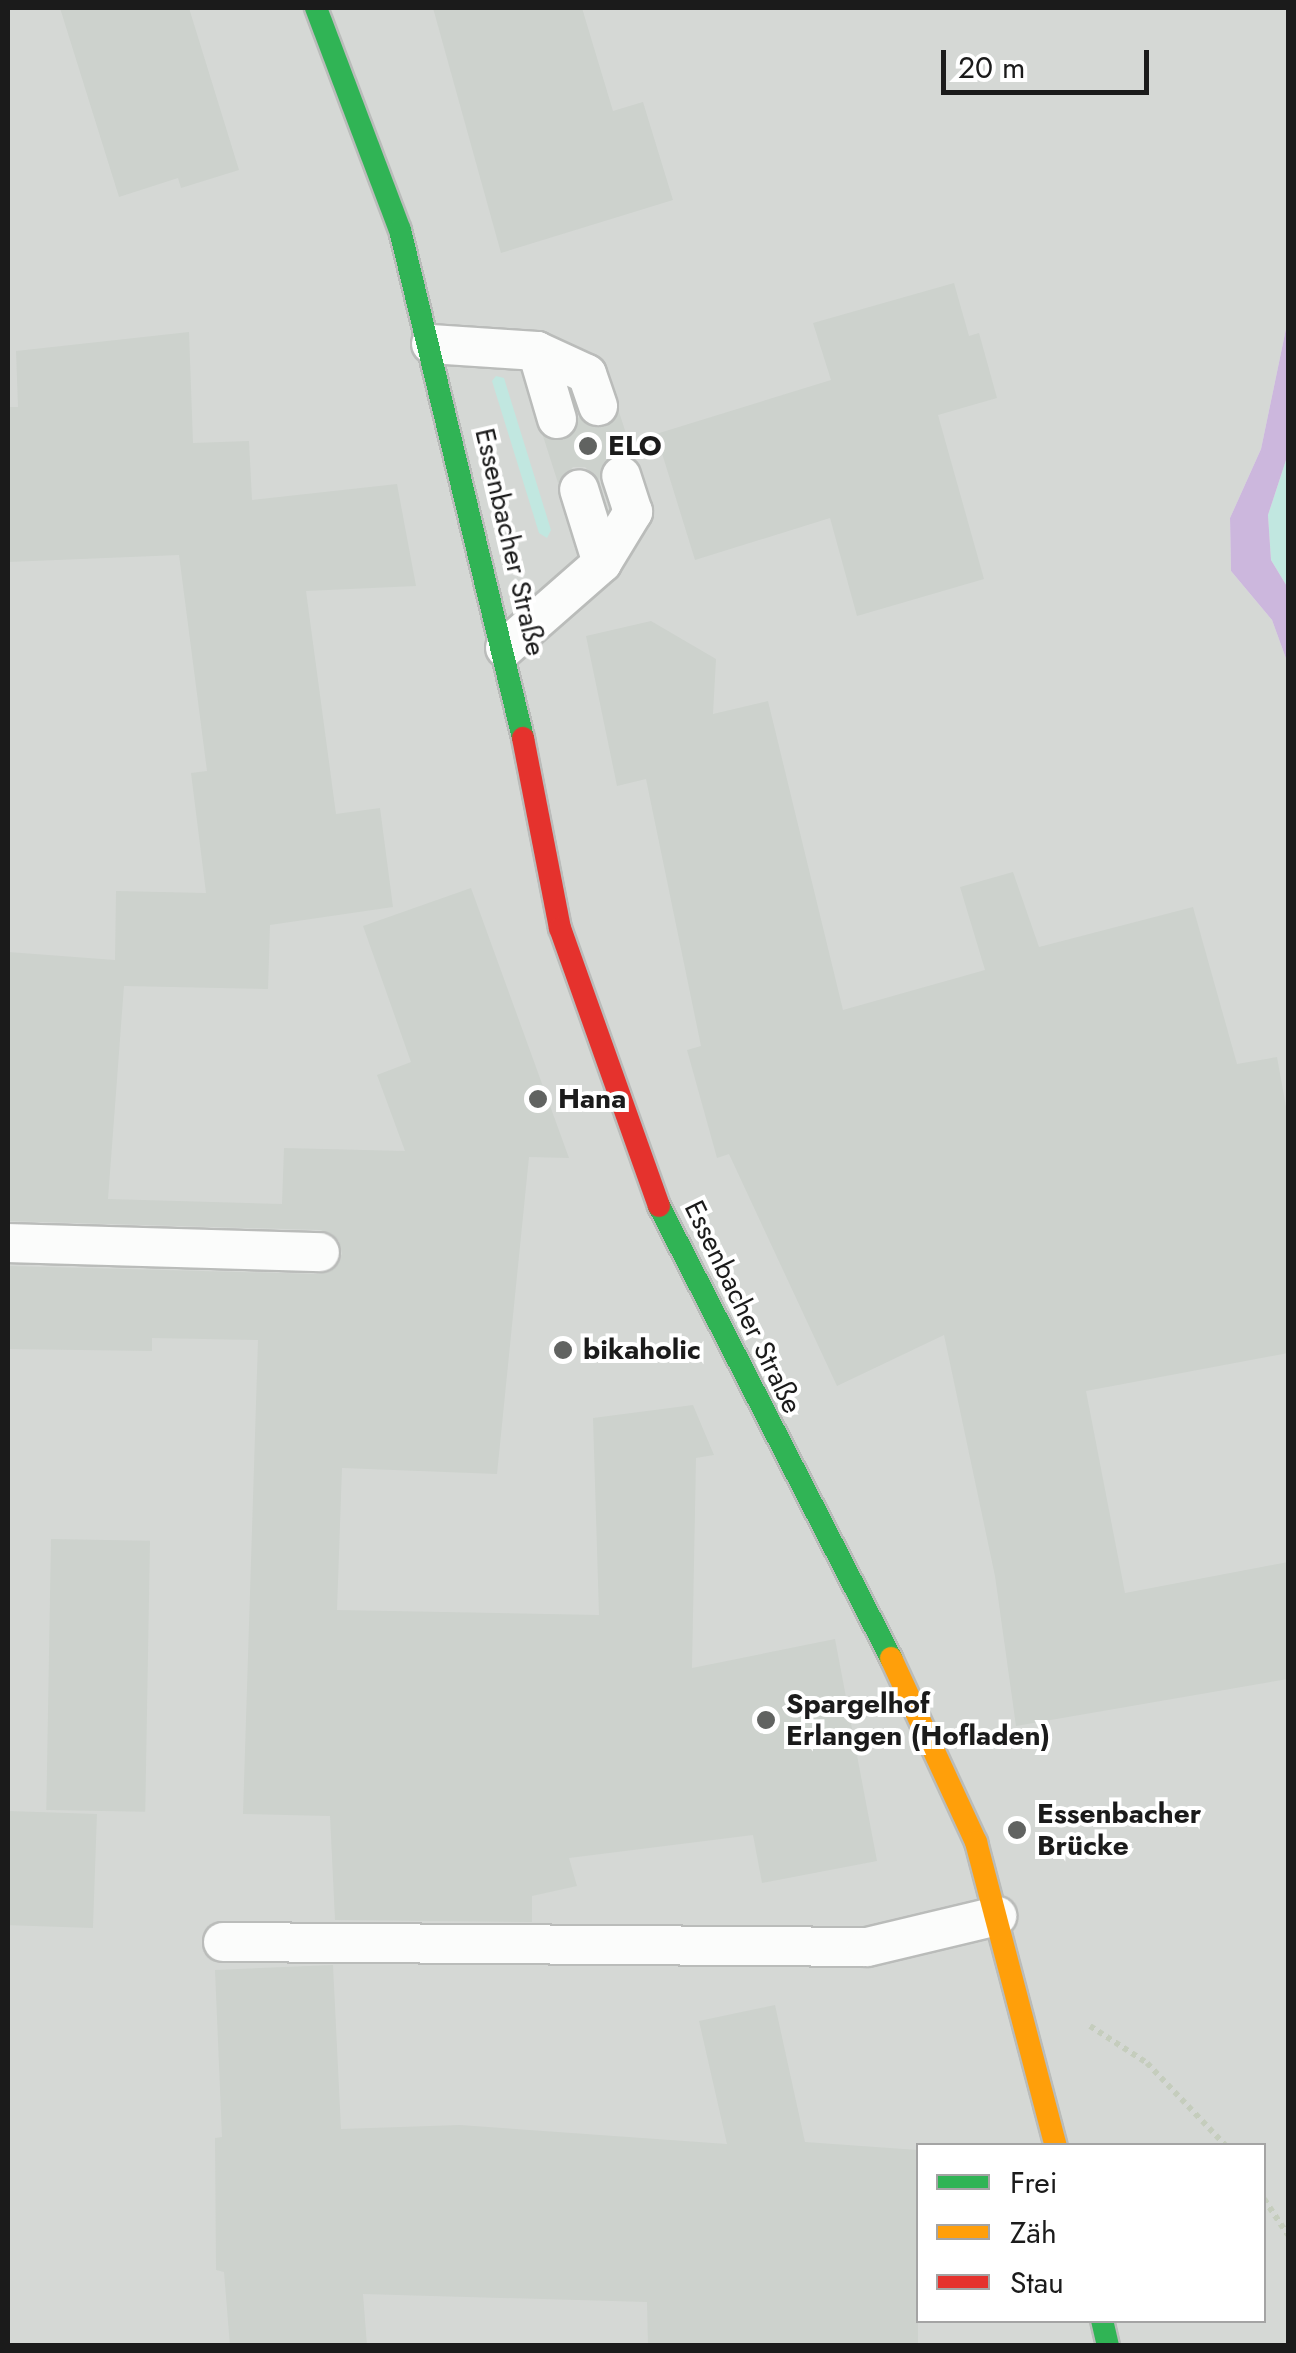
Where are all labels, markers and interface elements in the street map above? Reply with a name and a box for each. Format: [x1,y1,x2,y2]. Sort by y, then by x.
scale bar [946,30,1154,92]
text: 20 m [958,46,1025,89]
street label: Essenbacher Straße [467,425,553,659]
place label: ELO [608,429,662,463]
marker: ELO [577,435,599,457]
place label: Hana [558,1082,626,1116]
marker: Hana [527,1088,549,1110]
street label: Essenbacher Straße [677,1195,809,1419]
place label: bikaholic [583,1333,701,1367]
marker: bikaholic [552,1339,574,1361]
place label: Spargelhof Erlangen (Hofladen) [786,1687,1050,1753]
marker: Spargelhof Erlangen (Hofladen) [755,1709,777,1731]
place label: Essenbacher Brücke [1037,1797,1201,1863]
marker: Essenbacher Brücke [1006,1819,1028,1841]
legend [916,2143,1266,2323]
text: Frei [1010,2161,1058,2204]
text: Zäh [1010,2211,1057,2254]
text: Stau [1010,2261,1064,2304]

